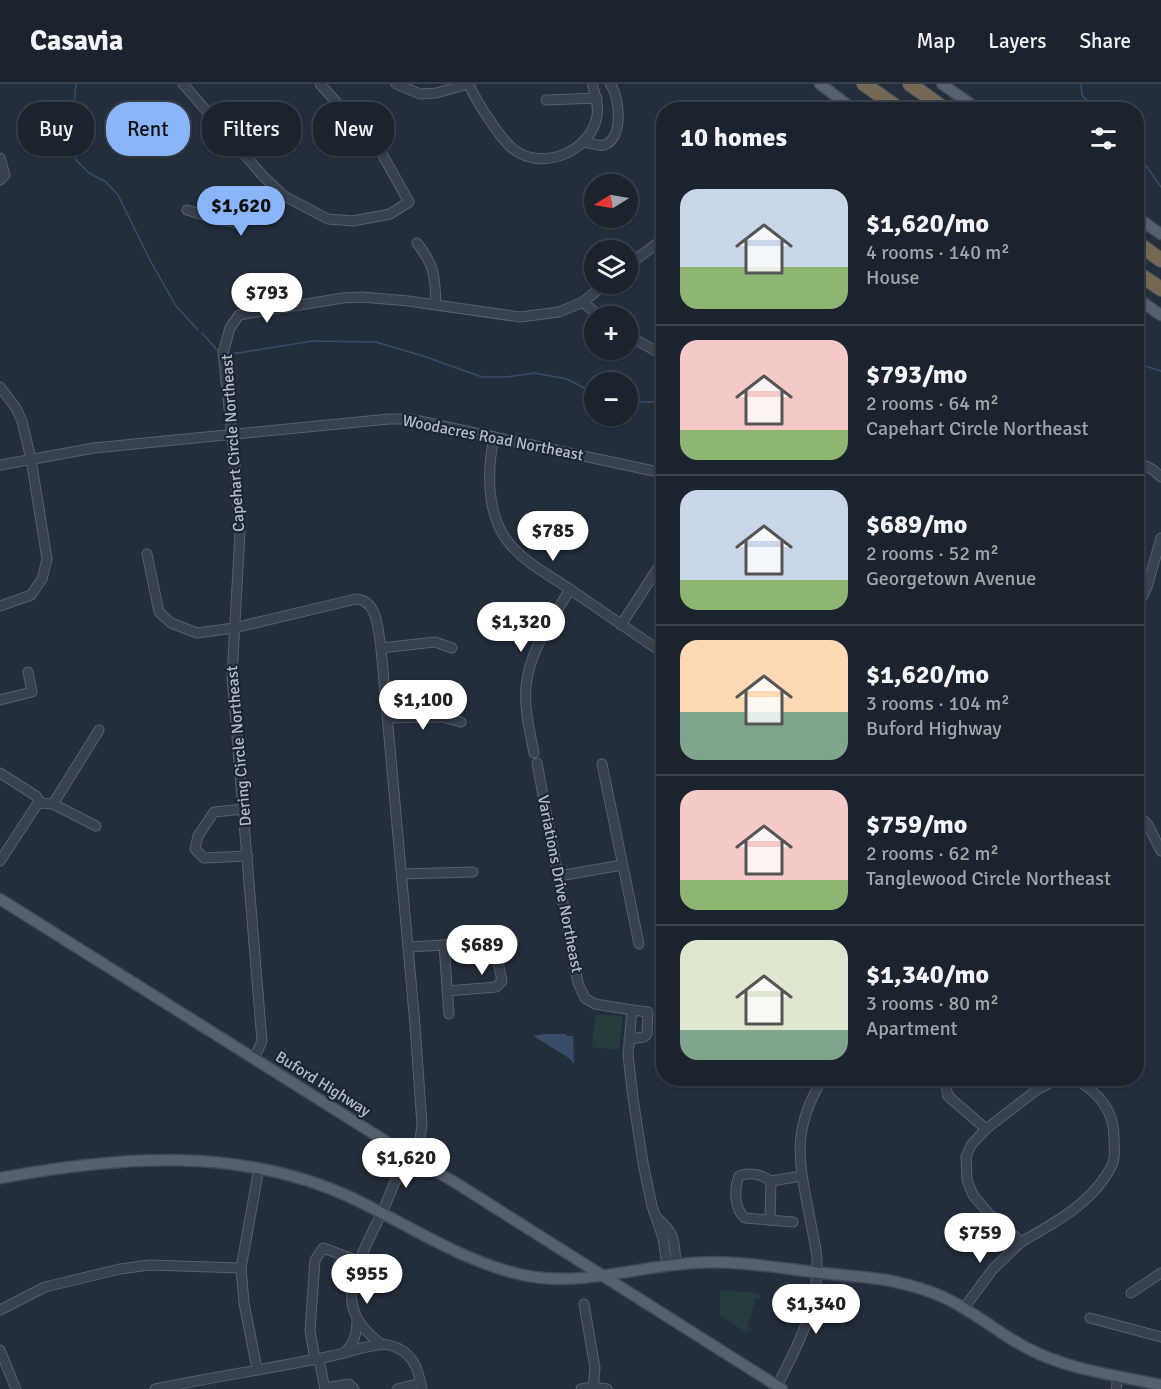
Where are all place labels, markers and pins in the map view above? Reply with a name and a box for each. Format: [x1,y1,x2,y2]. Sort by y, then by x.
pin: $1,620 [192,186,290,237]
pin: $793 [231,273,303,324]
pin: $785 [517,511,589,562]
pin: $1,320 [472,602,570,653]
pin: $1,100 [374,680,472,731]
pin: $689 [446,925,518,976]
pin: $1,620 [357,1138,455,1189]
pin: $759 [944,1213,1016,1264]
pin: $955 [331,1254,403,1305]
pin: $1,340 [767,1284,865,1335]

